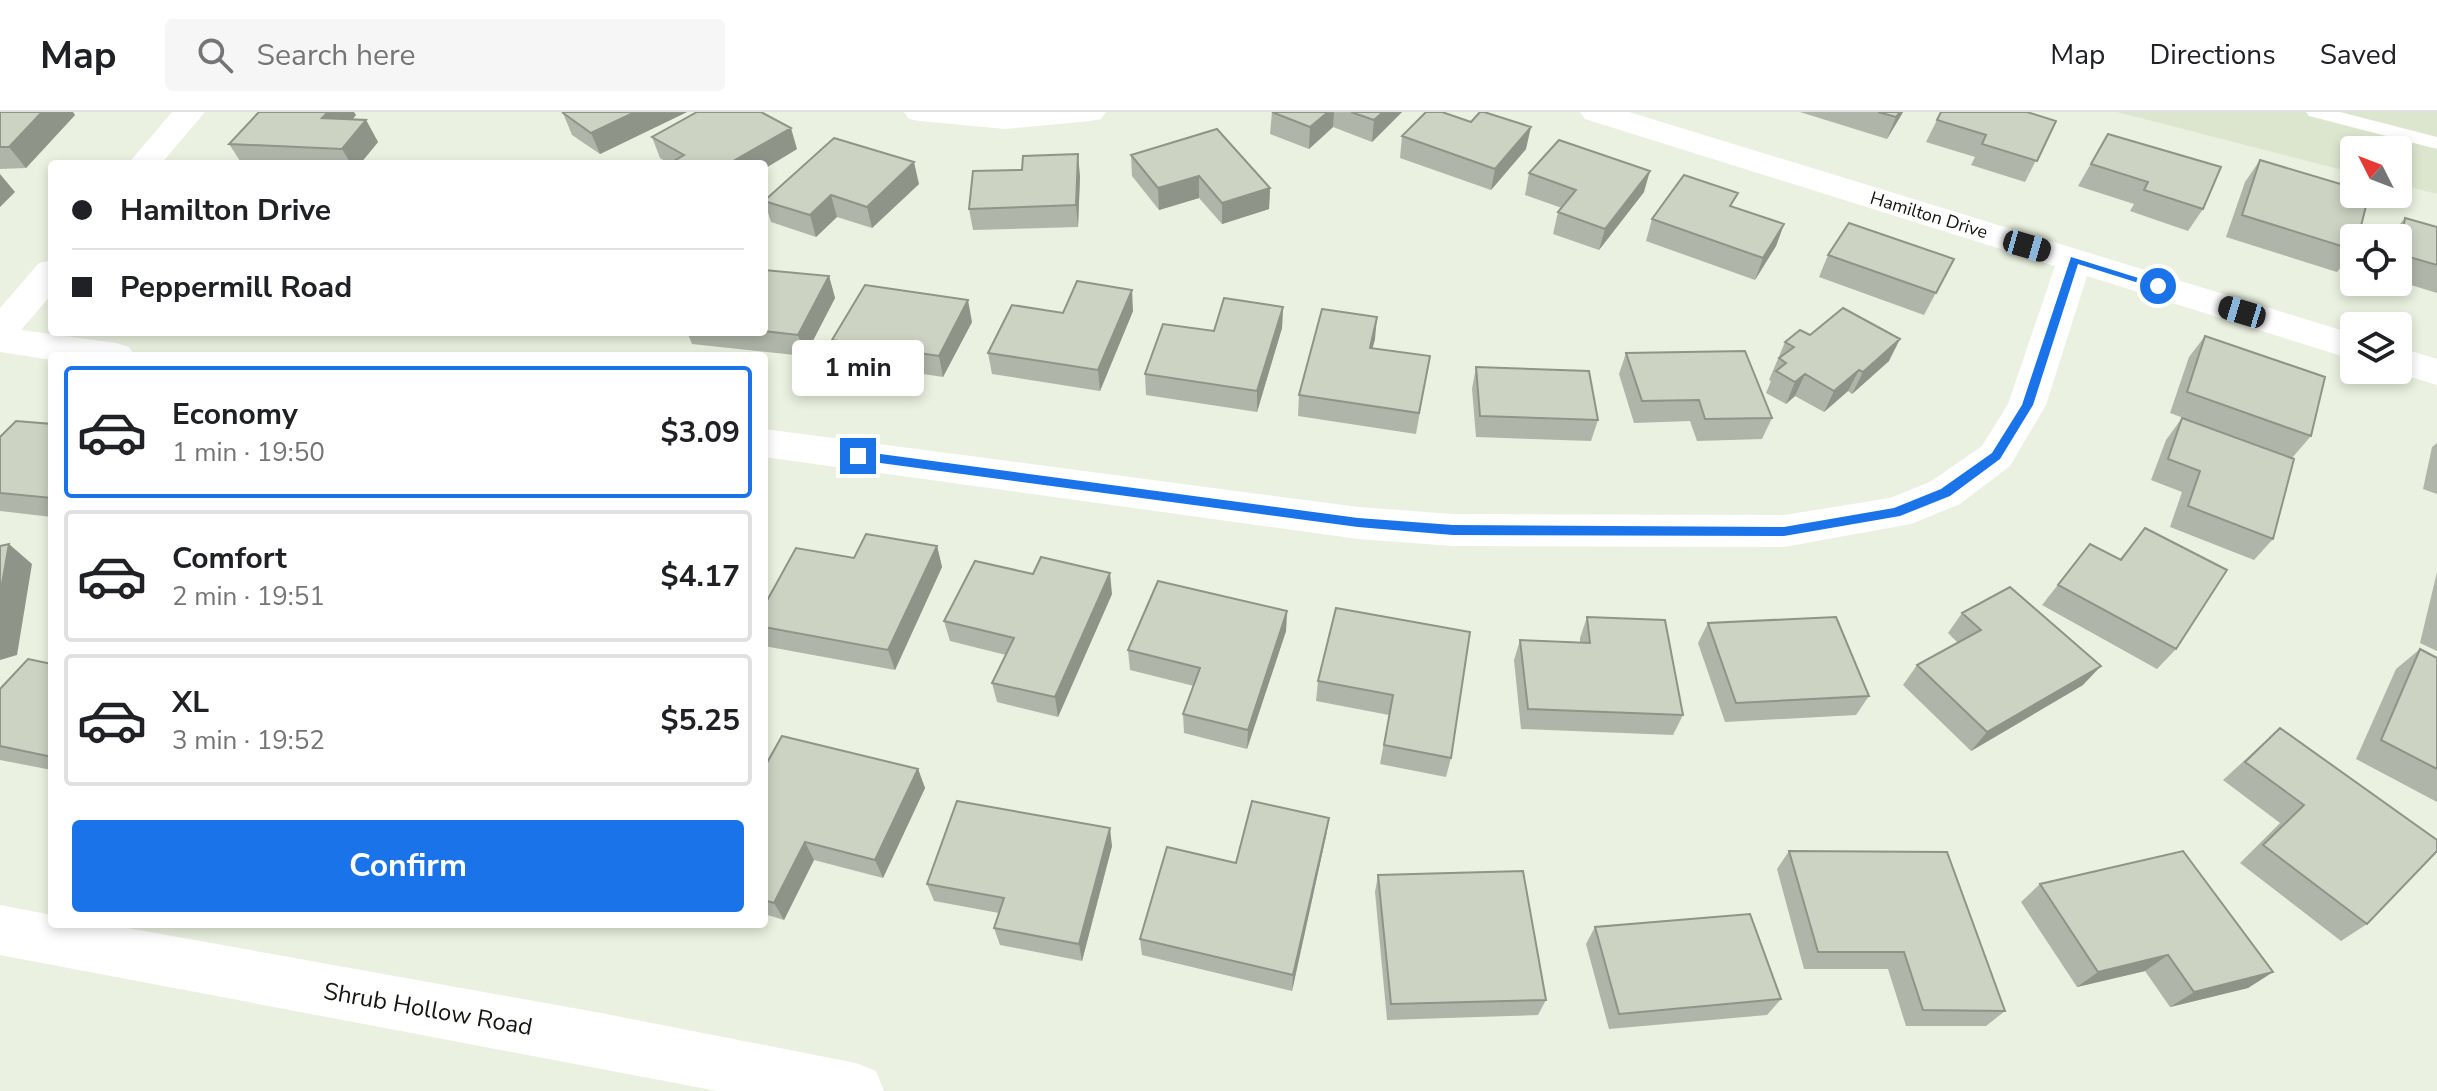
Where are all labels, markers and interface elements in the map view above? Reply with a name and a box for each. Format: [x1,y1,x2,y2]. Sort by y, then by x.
search box [165,19,725,91]
text: Map [40,30,117,81]
icon: search [193,33,237,77]
text: Search here [257,35,416,76]
text: Map [2050,36,2105,74]
text: Directions [2149,36,2276,74]
text: Saved [2320,36,2397,74]
north arrow [2340,136,2412,208]
map controls [2340,136,2412,384]
street label: Hamilton Drive [1867,186,1991,244]
text: Hamilton Drive [120,190,331,231]
button: locate [2340,224,2412,296]
car [2001,228,2053,264]
text: Peppermill Road [120,267,352,308]
route start [2140,268,2176,304]
car [2216,294,2268,330]
button: layers [2340,312,2412,384]
callout: 1 min [792,340,924,396]
text: 1 min [824,350,892,385]
text: Economy [172,394,298,435]
icon: car [76,396,148,468]
text: $3.09 [661,412,740,453]
text: 1 min · 19:50 [172,435,325,470]
route end [840,438,876,474]
text: Comfort [172,538,287,579]
icon: car [76,540,148,612]
text: $4.17 [661,556,740,597]
text: 2 min · 19:51 [172,579,325,614]
text: XL [172,682,209,723]
icon: car [76,684,148,756]
text: $5.25 [661,700,740,741]
text: 3 min · 19:52 [172,723,325,758]
button: Confirm [72,820,744,912]
street label: Shrub Hollow Road [321,975,535,1043]

